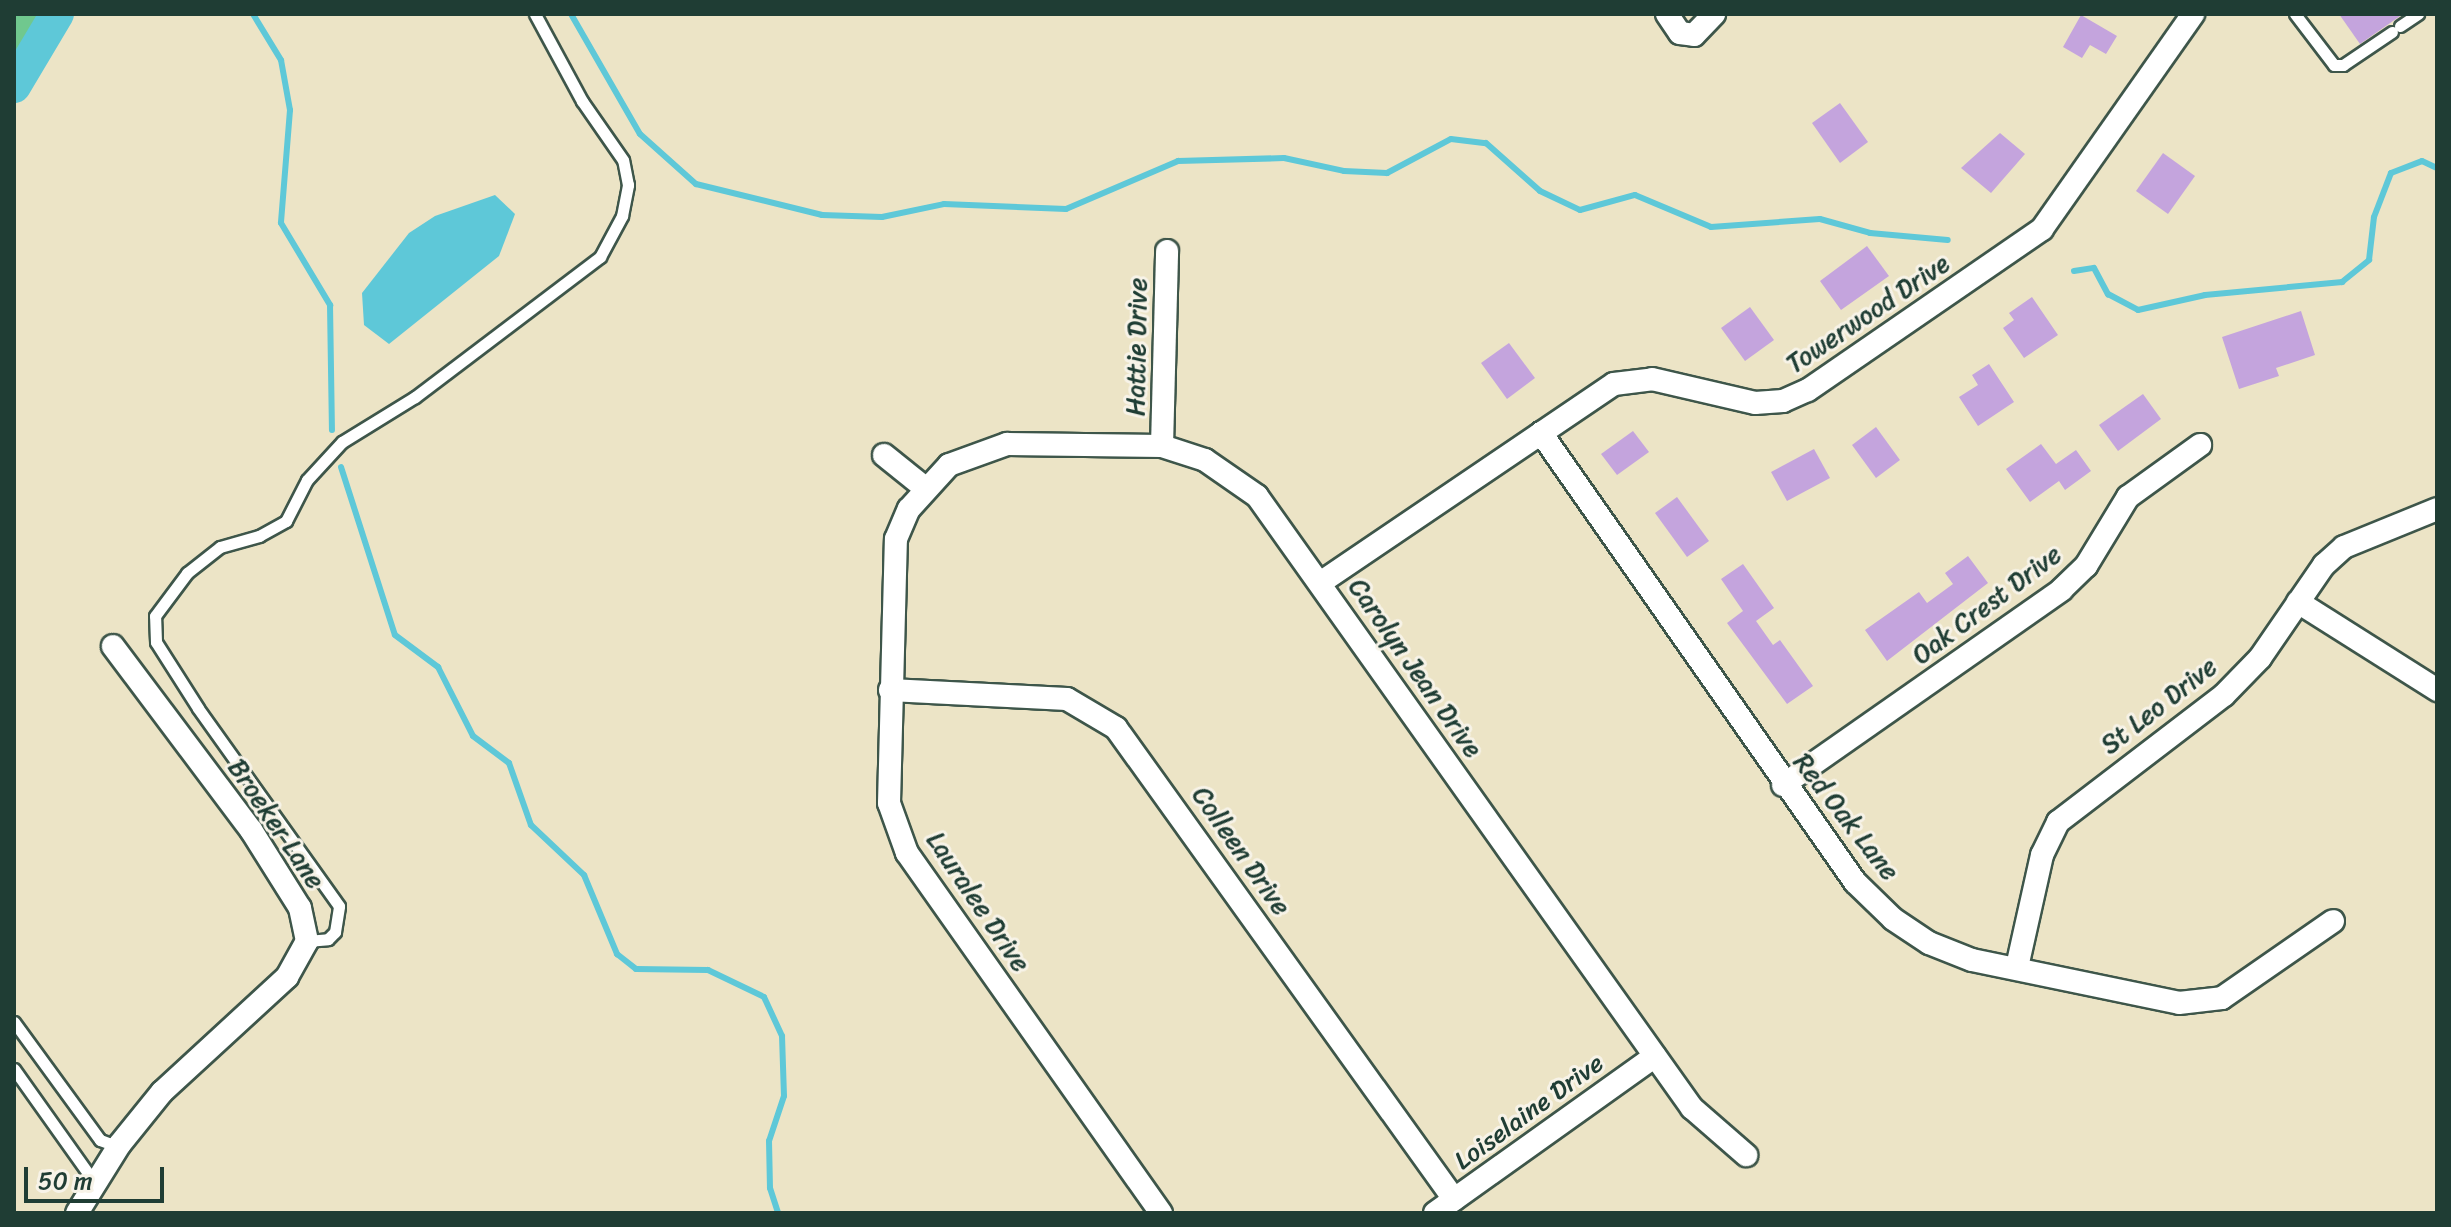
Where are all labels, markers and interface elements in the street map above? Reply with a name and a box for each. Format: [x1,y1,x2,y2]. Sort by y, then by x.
street label: Towerwood Drive [1780,248,1956,380]
street label: Hattie Drive [1120,278,1154,416]
street label: Oak Crest Drive [1906,539,2068,671]
street label: Carolyn Jean Drive [1341,572,1489,764]
street label: St Leo Drive [2095,651,2223,761]
street label: Red Oak Lane [1787,747,1905,887]
street label: Broeker Lane [221,753,331,895]
street label: Colleen Drive [1185,781,1297,921]
street label: Lauralee Drive [920,826,1036,978]
street label: Loiselaine Drive [1448,1047,1610,1177]
scale bar [28,1151,168,1201]
text: 50 m [38,1160,93,1202]

